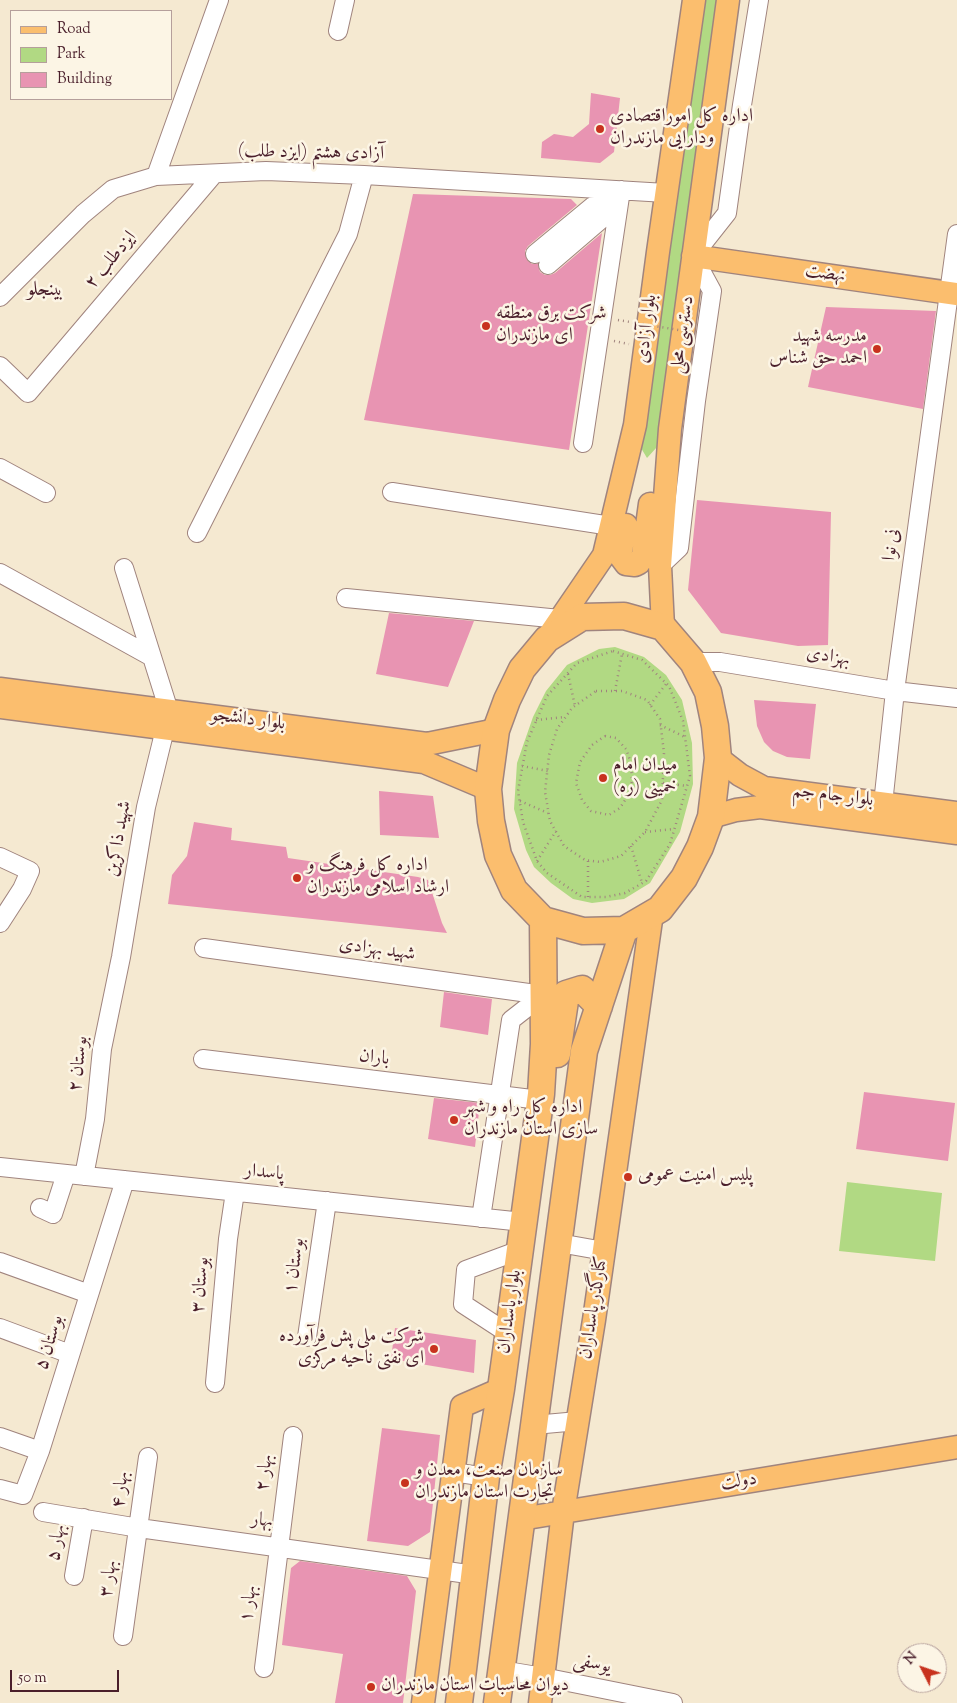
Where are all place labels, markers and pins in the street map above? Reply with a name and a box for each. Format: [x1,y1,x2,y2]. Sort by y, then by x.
place label: اداره کل اموراقتصادی ودارایی مازندران [610,107,753,151]
marker: اداره کل اموراقتصادی ودارایی مازندران [594,123,606,135]
place label: شرکت برق منطقه ای مازندران [496,304,607,348]
marker: شرکت برق منطقه ای مازندران [480,320,492,332]
place label: مدرسه شهید احمد حق شناس [769,327,867,371]
marker: مدرسه شهید احمد حق شناس [871,343,883,355]
place label: میدان امام خمینی (ره) [613,756,677,800]
marker: میدان امام خمینی (ره) [597,772,609,784]
place label: اداره کل فرهنگ و ارشاد اسلامی مازندران [307,856,449,900]
marker: اداره کل فرهنگ و ارشاد اسلامی مازندران [291,872,303,884]
place label: اداره کل راه و شهر سازی استان مازندران [464,1098,598,1142]
marker: اداره کل راه و شهر سازی استان مازندران [448,1114,460,1126]
place label: پلیس امنیت عمومی [638,1166,752,1188]
marker: پلیس امنیت عمومی [622,1171,634,1183]
place label: شرکت ملی پش فرآورده ای نفتی ناحیه مرکزی [279,1327,424,1371]
marker: شرکت ملی پش فرآورده ای نفتی ناحیه مرکزی [428,1343,440,1355]
place label: سازمان صنعت، معدن و تجارت استان مازندران [415,1461,563,1505]
marker: سازمان صنعت، معدن و تجارت استان مازندران [399,1477,411,1489]
place label: دیوان محاسبات استان مازندران [381,1676,569,1698]
marker: دیوان محاسبات استان مازندران [365,1681,377,1693]

